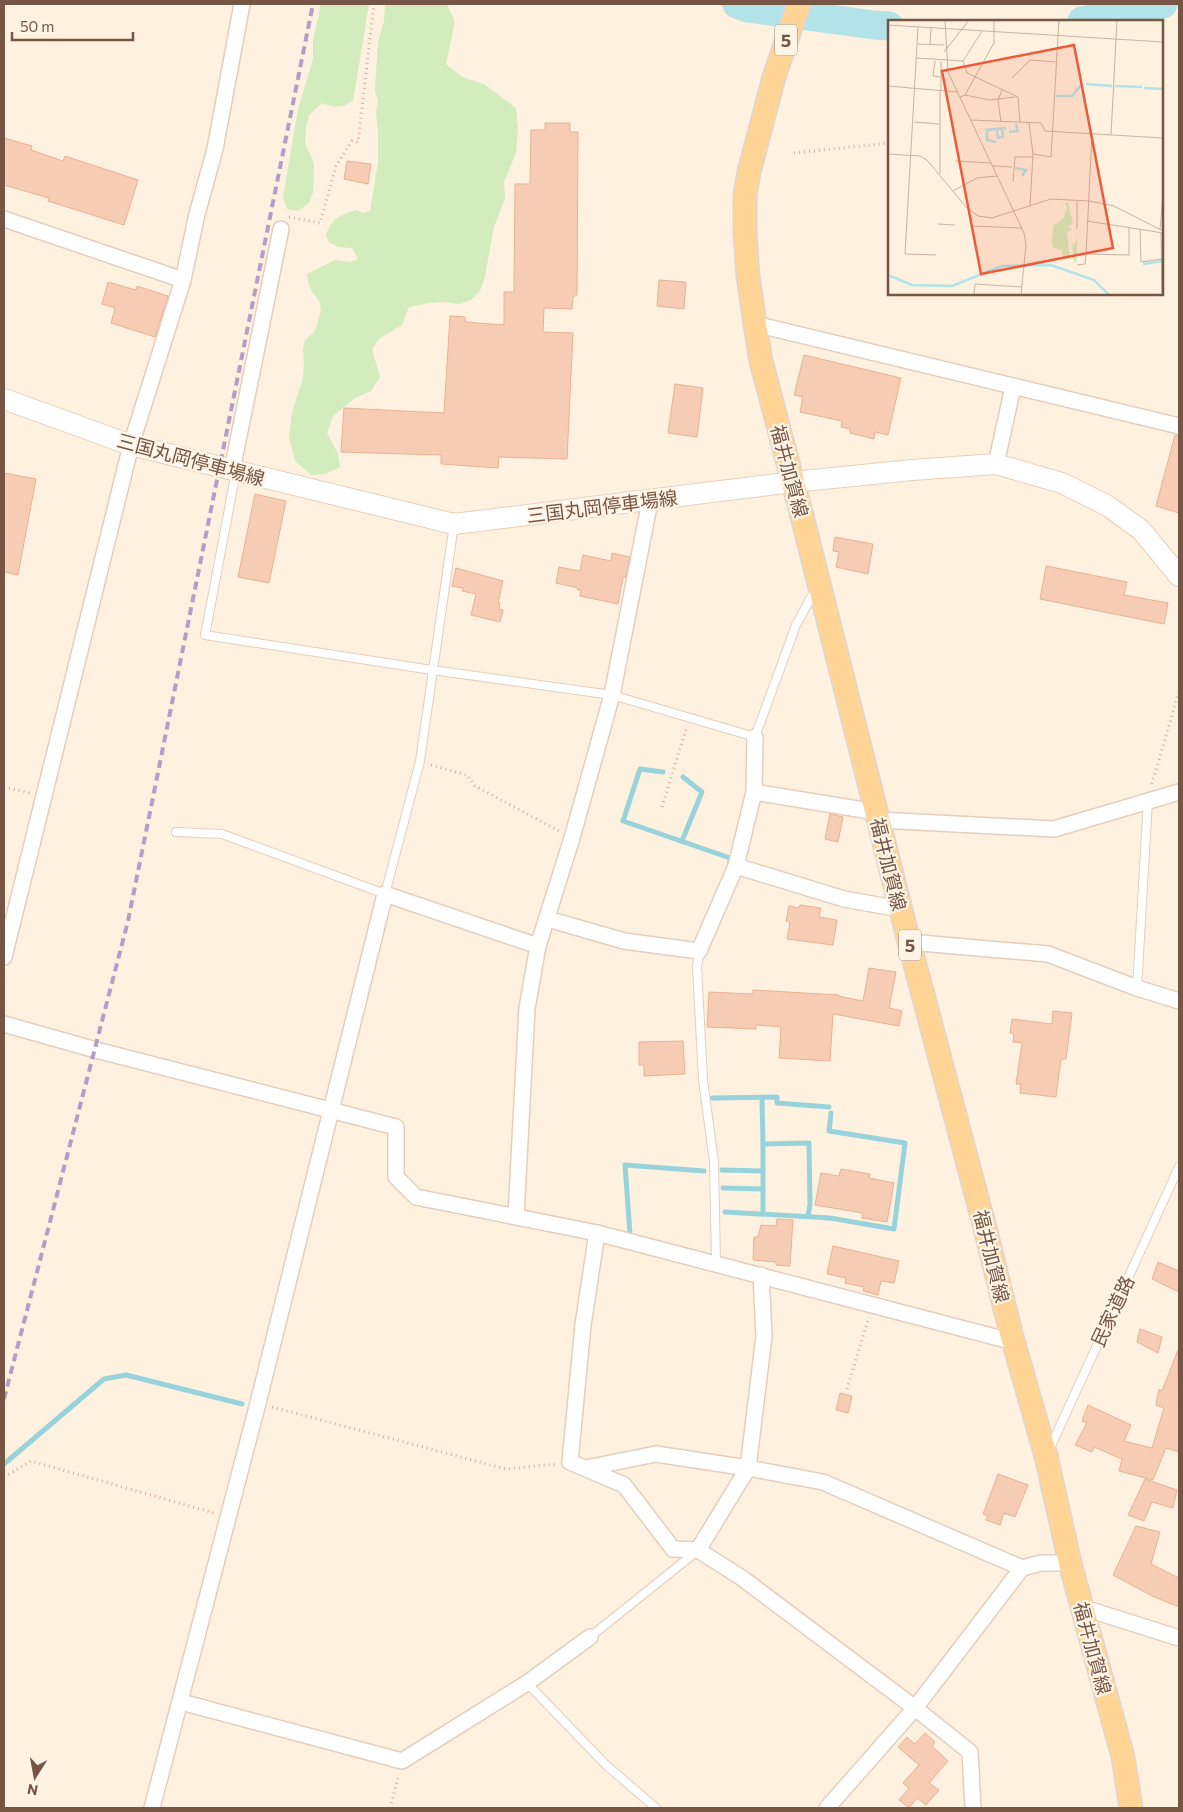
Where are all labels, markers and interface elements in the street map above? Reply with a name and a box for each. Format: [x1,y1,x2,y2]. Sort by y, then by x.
scale bar [12,10,134,42]
text: 50 m [20,17,54,35]
inset map [888,20,1163,295]
road number: 5 [775,24,797,56]
street label: 福井加賀線 [767,422,813,520]
street label: 三国丸岡停車場線 [115,428,267,490]
street label: 三国丸岡停車場線 [525,485,679,527]
street label: 福井加賀線 [866,815,912,913]
road number: 5 [899,930,921,960]
street label: 福井加賀線 [969,1207,1015,1305]
street label: 民家道路 [1086,1272,1138,1350]
street label: 福井加賀線 [1070,1599,1116,1697]
north arrow [10,1752,60,1802]
text: N [26,1781,39,1800]

